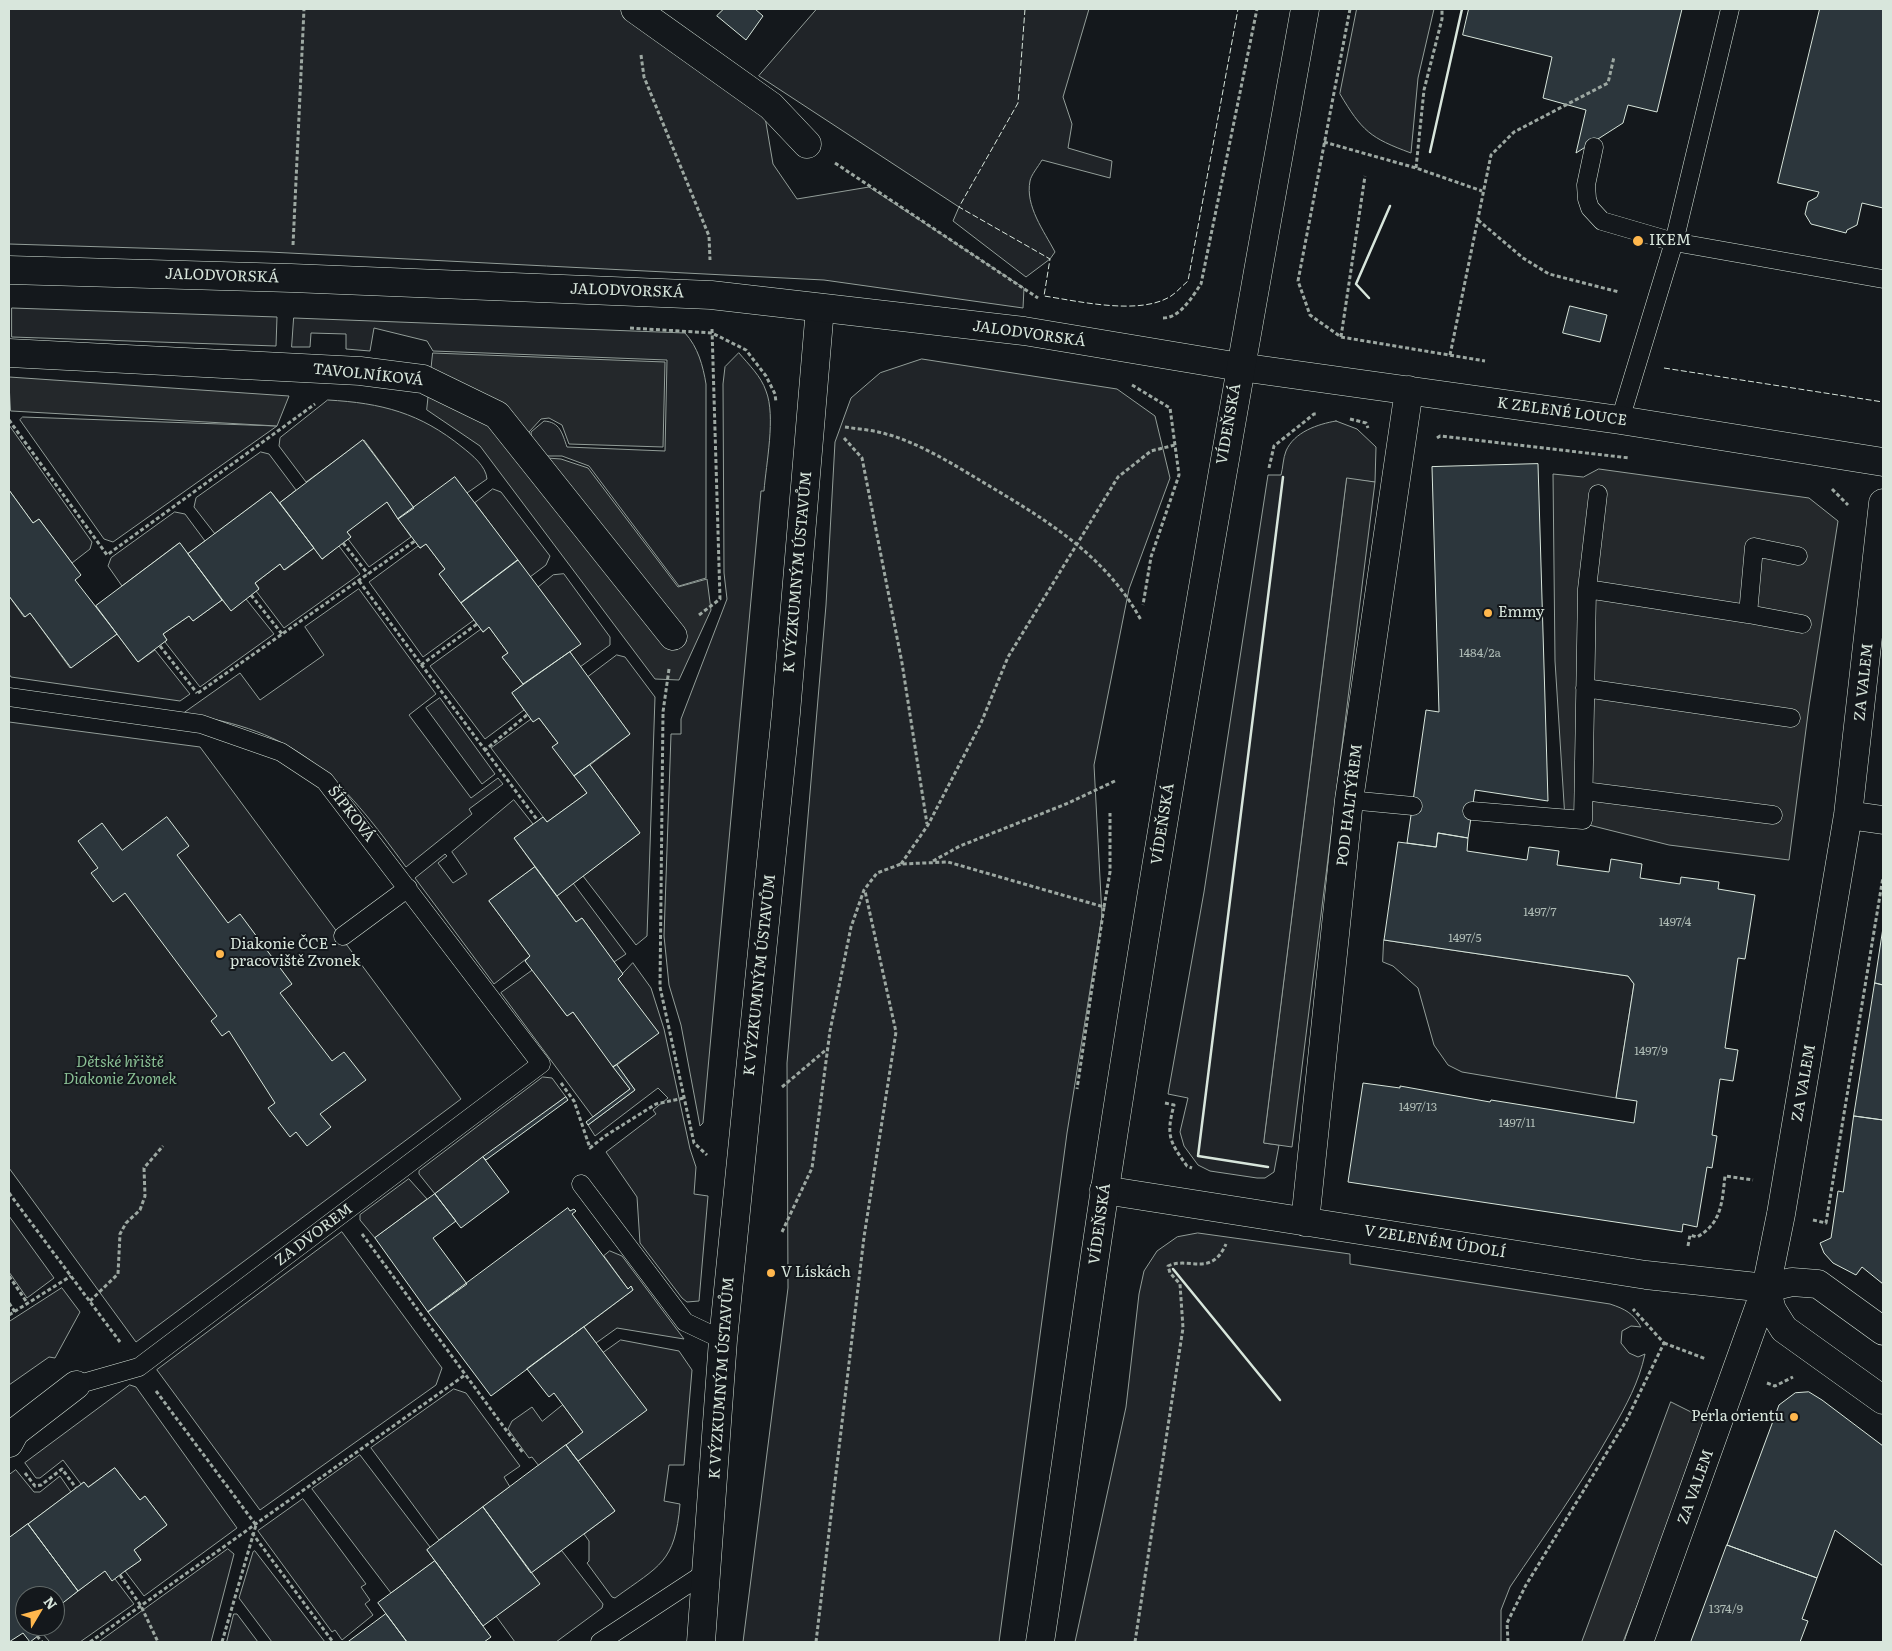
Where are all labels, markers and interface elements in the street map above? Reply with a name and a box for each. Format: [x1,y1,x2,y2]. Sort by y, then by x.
place label: IKEM [1649,232,1691,250]
marker: IKEM [1631,234,1645,248]
street label: JALODVORSKÁ [165,265,279,287]
street label: JALODVORSKÁ [570,280,684,302]
street label: JALODVORSKÁ [971,317,1087,351]
street label: TAVOLNÍKOVÁ [312,360,424,390]
street label: VÍDEŇSKÁ [1213,382,1245,466]
street label: K ZELENÉ LOUCE [1496,394,1628,430]
street label: K VÝZKUMNÝM ÚSTAVŮM [780,470,816,674]
place label: Emmy [1498,604,1544,622]
marker: Emmy [1482,607,1494,619]
street label: ZA VALEM [1851,642,1877,722]
house number: 1484/2a [1459,646,1501,660]
street label: POD HALTÝŘEM [1334,743,1366,867]
street label: ŠÍPKOVÁ [324,782,378,846]
street label: VÍDEŇSKÁ [1148,782,1178,866]
street label: K VÝZKUMNÝM ÚSTAVŮM [740,873,780,1077]
house number: 1497/7 [1523,905,1557,919]
house number: 1497/4 [1659,915,1691,929]
house number: 1497/5 [1448,931,1482,945]
place label: Diakonie ČCE - pracoviště Zvonek [230,936,360,971]
marker: Diakonie ČCE - pracoviště Zvonek [214,948,226,960]
street label: ZA VALEM [1788,1043,1820,1123]
house number: 1497/9 [1634,1044,1668,1058]
park label: Dětské hřiště Diakonie Zvonek [63,1054,177,1089]
house number: 1497/13 [1399,1100,1437,1114]
house number: 1497/11 [1499,1116,1535,1130]
street label: VÍDEŇSKÁ [1085,1182,1115,1266]
street label: ZA DVOREM [272,1200,356,1270]
street label: V ZELENÉM ÚDOLÍ [1363,1222,1507,1262]
place label: V Lískách [781,1264,851,1282]
marker: V Lískách [765,1267,777,1279]
street label: K VÝZKUMNÝM ÚSTAVŮM [706,1276,738,1480]
place label: Perla orientu [1691,1408,1784,1426]
marker: Perla orientu [1788,1411,1800,1423]
street label: ZA VALEM [1674,1447,1718,1527]
north arrow [15,1586,65,1636]
text: N [40,1592,63,1613]
house number: 1374/9 [1709,1602,1743,1616]

